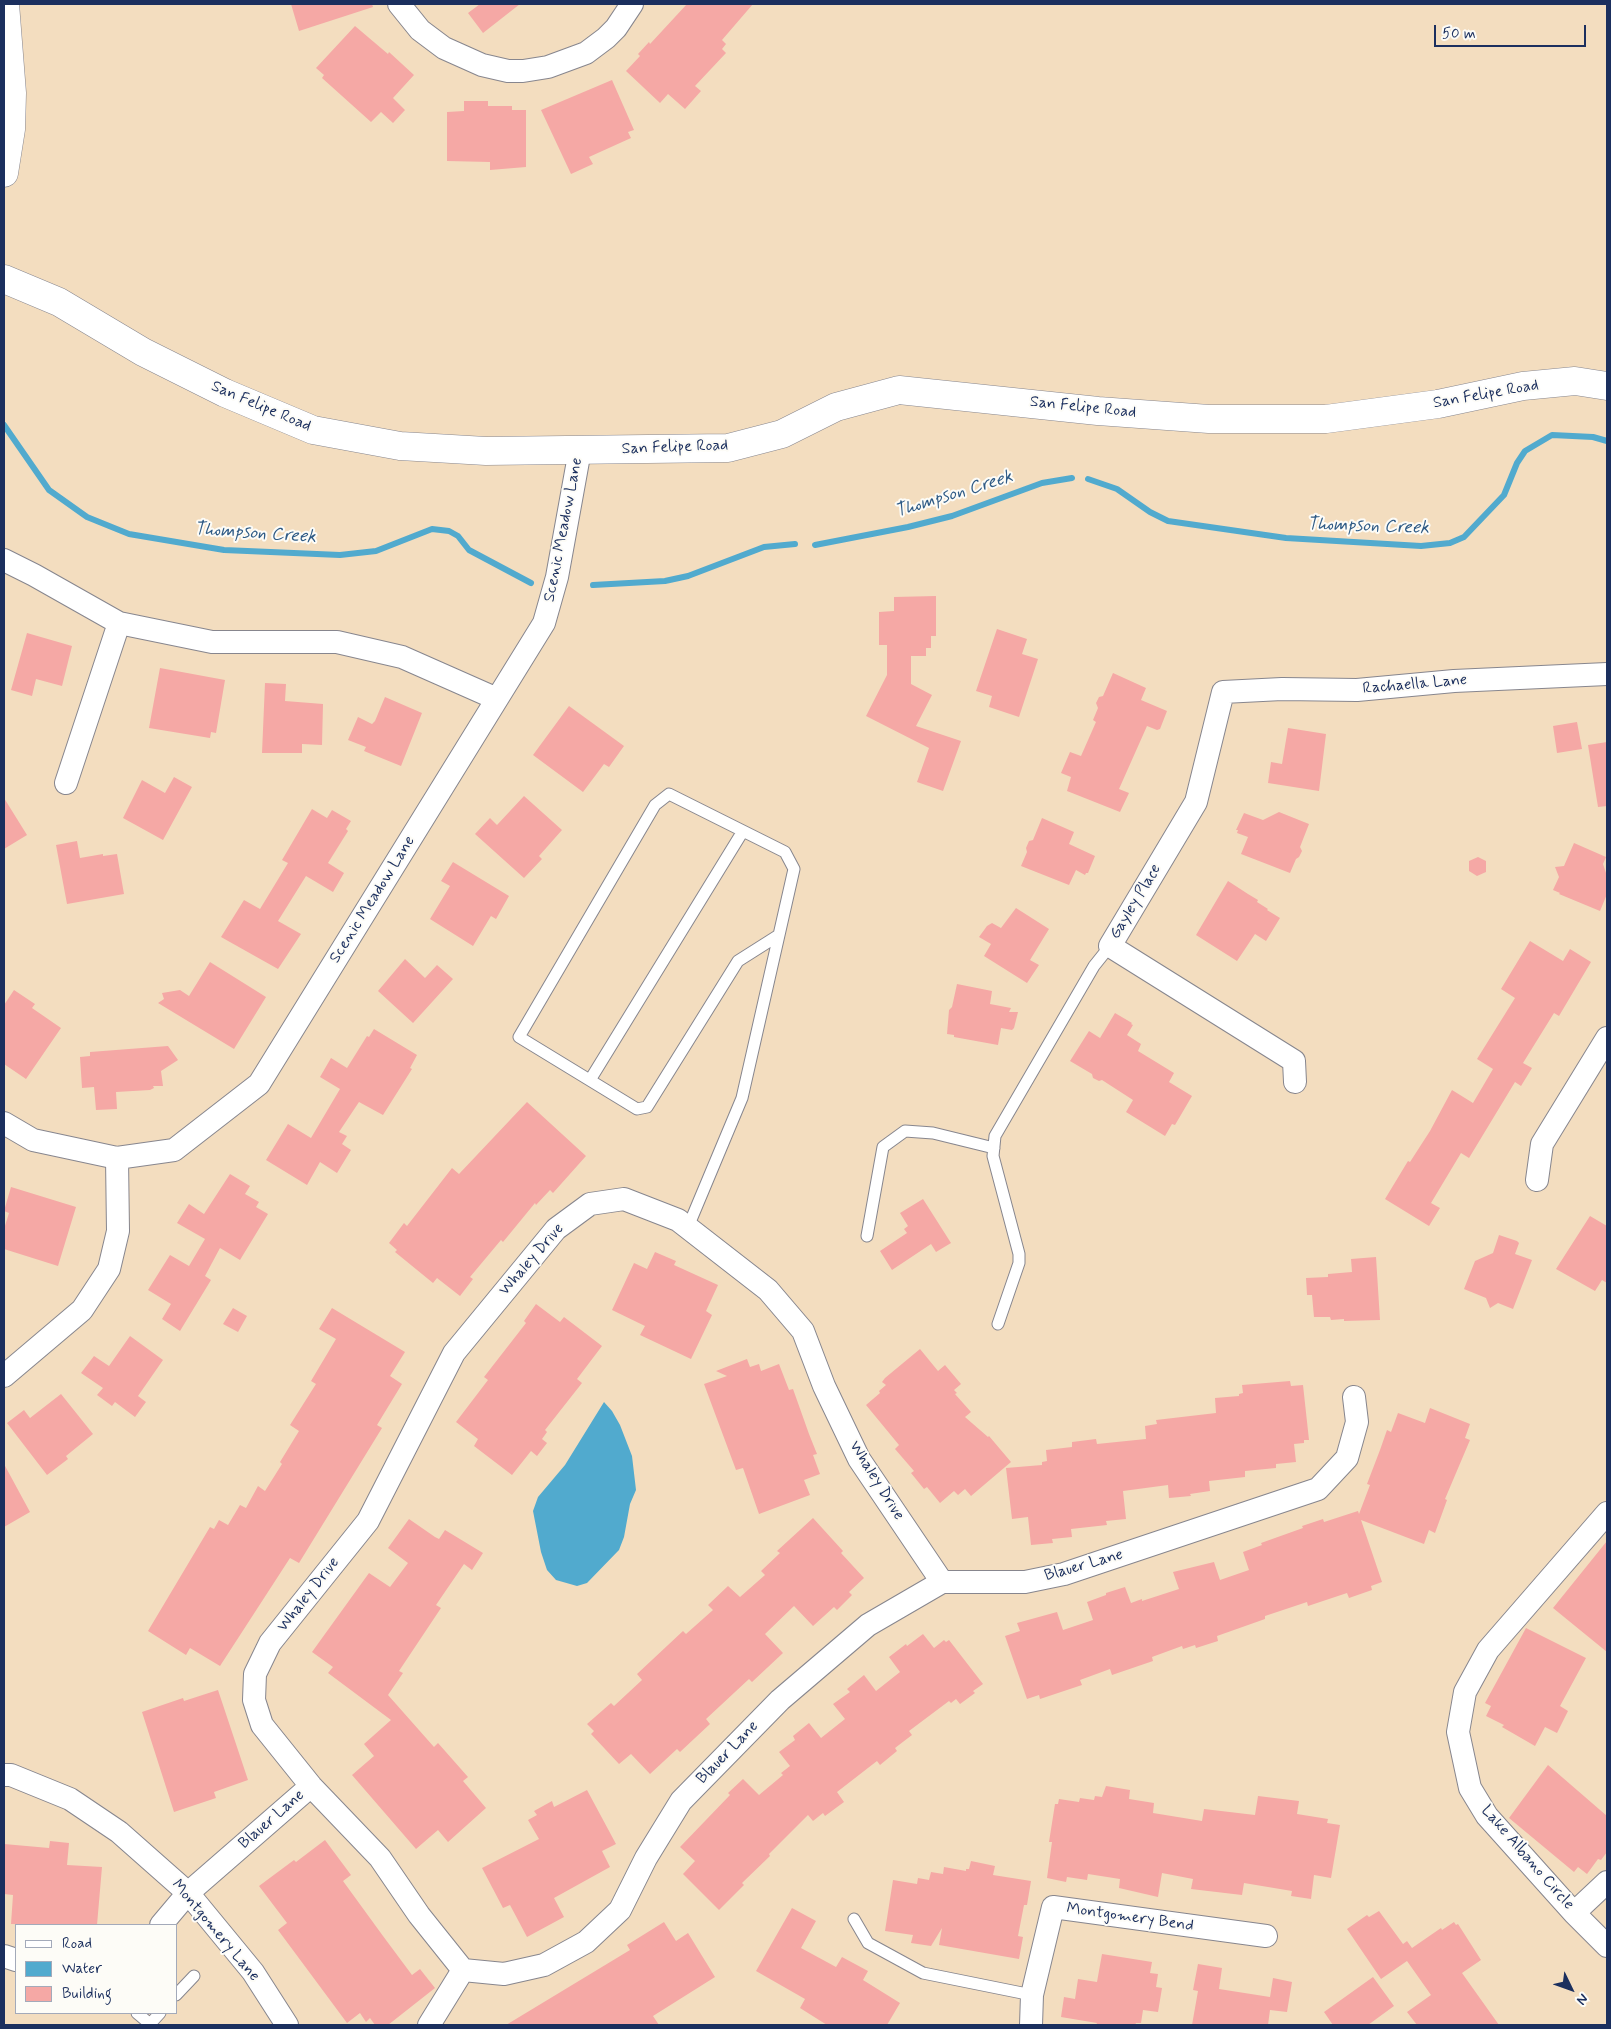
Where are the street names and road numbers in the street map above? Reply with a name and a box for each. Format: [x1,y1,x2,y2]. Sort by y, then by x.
street label: San Felipe Road [1432,376,1540,414]
street label: San Felipe Road [208,377,314,437]
street label: San Felipe Road [1029,393,1137,423]
street label: San Felipe Road [621,437,729,459]
street label: Scenic Meadow Lane [541,456,587,604]
street label: Rachaella Lane [1362,671,1468,699]
street label: Scenic Meadow Lane [326,833,420,967]
street label: Gayley Place [1106,861,1166,943]
street label: Whaley Drive [495,1220,569,1300]
street label: Whaley Drive [844,1438,908,1524]
street label: Blauer Lane [1043,1546,1125,1586]
street label: Whaley Drive [274,1554,344,1636]
street label: Blauer Lane [693,1717,763,1789]
street label: Blauer Lane [235,1786,309,1854]
street label: Lake Albano Circle [1476,1802,1578,1914]
street label: Montgomery Lane [167,1876,263,1986]
street label: Montgomery Bend [1065,1900,1195,1936]

